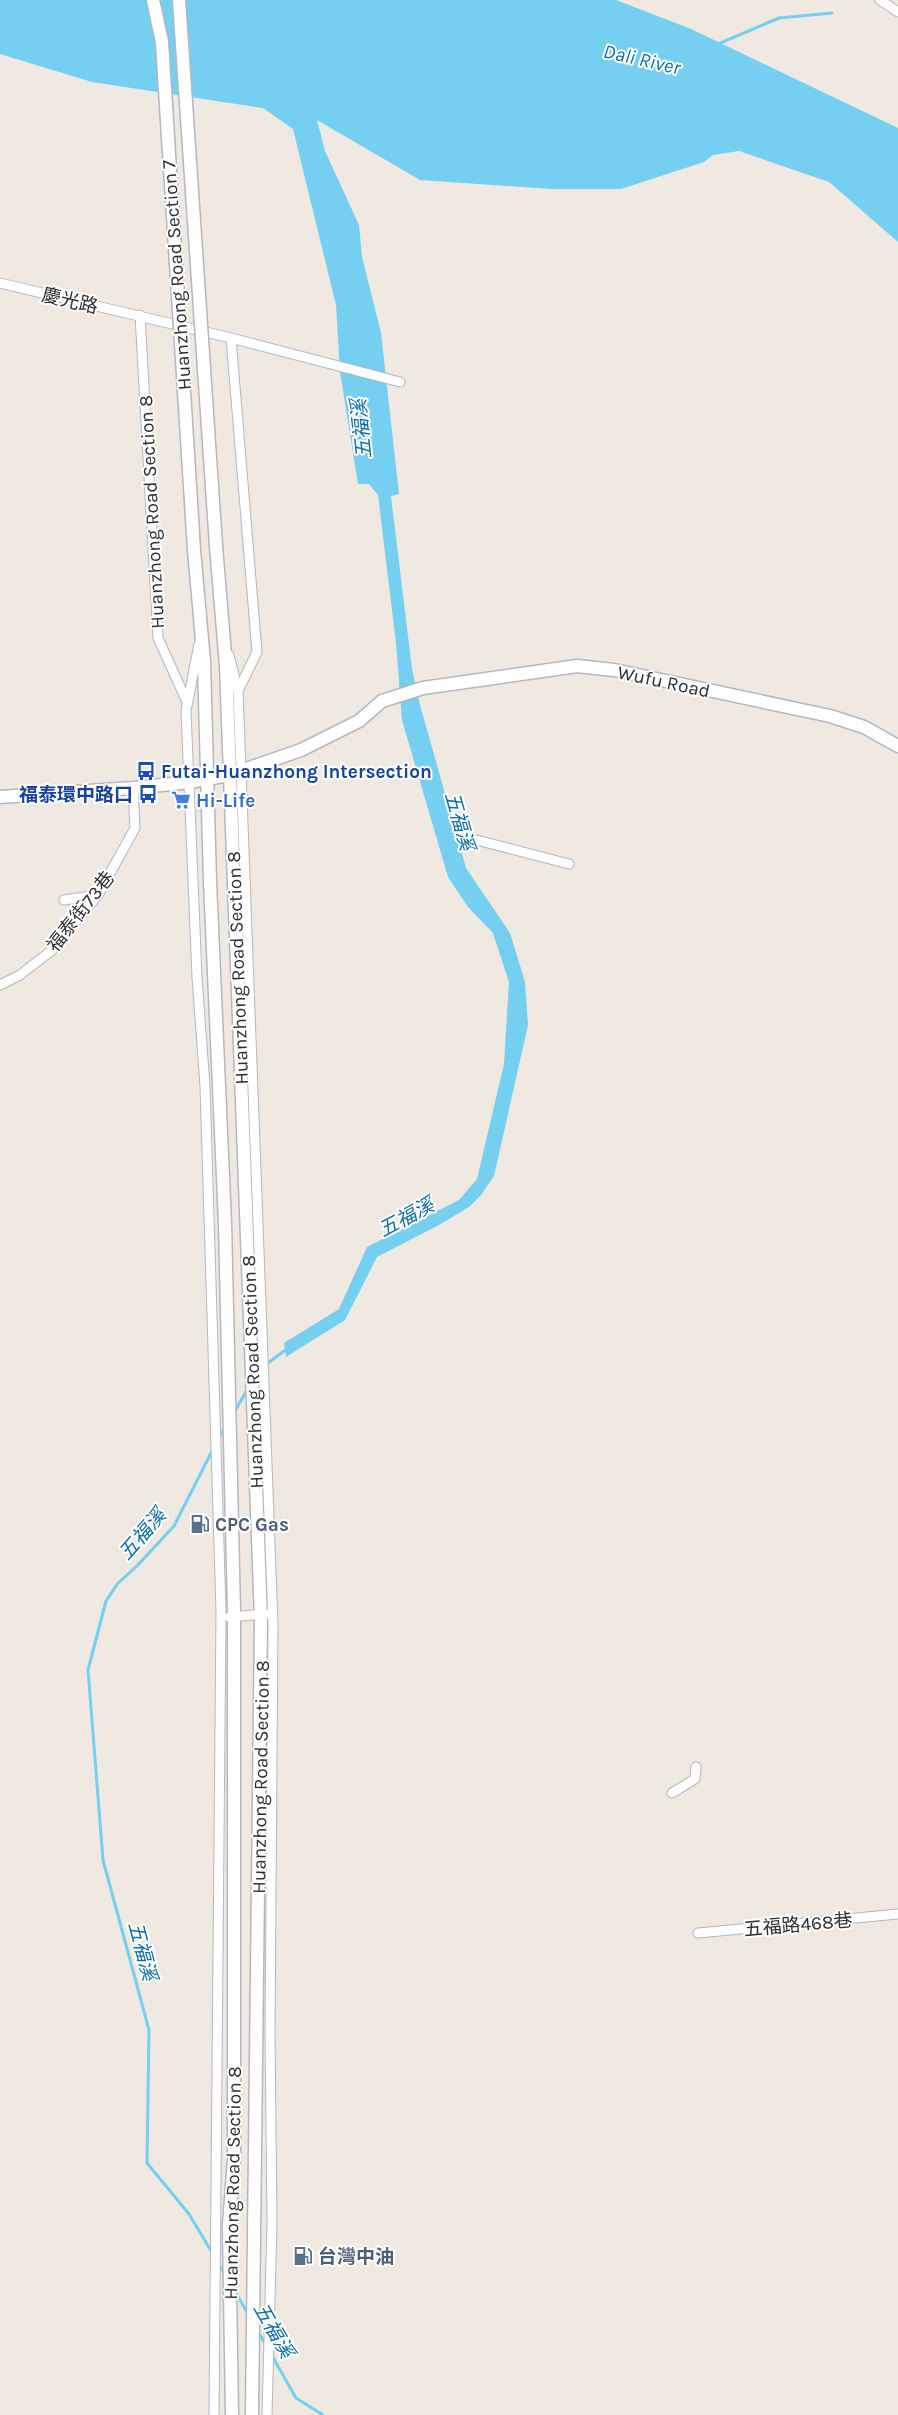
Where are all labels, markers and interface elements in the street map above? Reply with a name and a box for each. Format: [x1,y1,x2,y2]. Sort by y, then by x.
water label: Dali River [601,39,684,80]
street label: Huanzhong Road Section 7 [158,159,196,391]
street label: 慶光路 [40,284,100,318]
street label: Huanzhong Road Section 8 [135,395,169,629]
water label: 五福溪 [347,395,376,460]
street label: Wufu Road [615,661,712,703]
bus stop icon: Futai-Huanzhong Intersection [135,760,157,782]
place label: Futai-Huanzhong Intersection [161,761,432,783]
bus stop icon: 福泰環中路口 [137,783,159,805]
place label: 福泰環中路口 [19,784,133,806]
supermarket icon: Hi-Life [170,789,192,811]
water label: 五福溪 [440,789,480,856]
place label: Hi-Life [196,790,255,812]
street label: Huanzhong Road Section 8 [223,851,253,1085]
street label: 福泰街73巷 [43,867,119,956]
water label: 五福溪 [374,1192,441,1242]
street label: Huanzhong Road Section 8 [238,1255,268,1489]
water label: 五福溪 [114,1502,173,1565]
fuel station icon: CPC Gas [189,1513,211,1535]
place label: CPC Gas [215,1514,289,1536]
street label: Huanzhong Road Section 8 [248,1660,274,1894]
street label: 五福路468巷 [743,1909,853,1941]
water label: 五福溪 [124,1919,162,1986]
street label: Huanzhong Road Section 8 [220,2066,246,2300]
fuel station icon: 台灣中油 [292,2245,314,2267]
place label: 台灣中油 [318,2246,394,2268]
water label: 五福溪 [249,2299,300,2365]

